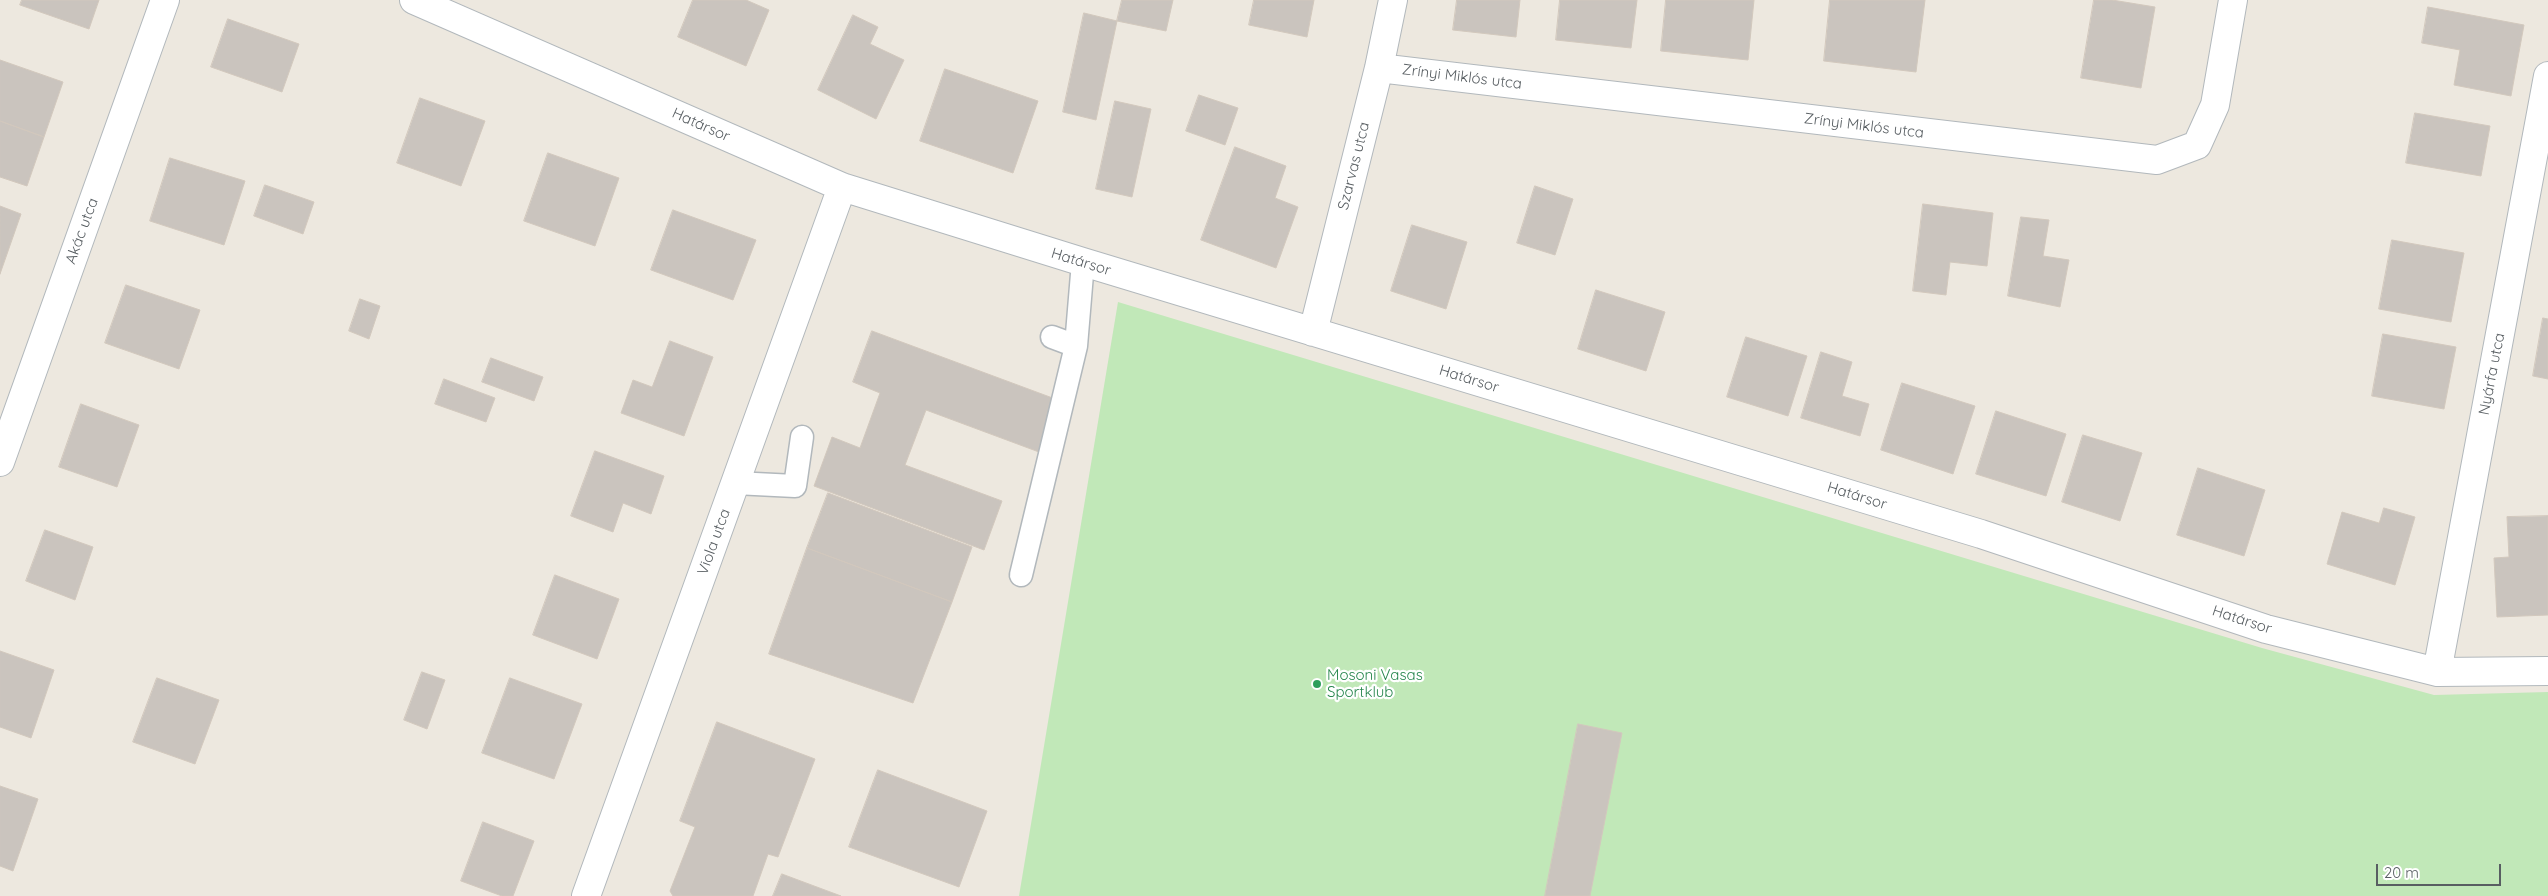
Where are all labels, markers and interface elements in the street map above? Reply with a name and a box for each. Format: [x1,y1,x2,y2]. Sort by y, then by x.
street label: Zrínyi Miklós utca [1401,61,1523,93]
street label: Határsor [669,104,733,146]
street label: Zrínyi Miklós utca [1803,110,1925,142]
street label: Szarvas utca [1334,120,1374,212]
street label: Akác utca [62,195,102,267]
street label: Határsor [1049,244,1113,280]
street label: Nyárfa utca [2475,331,2509,417]
street label: Határsor [1437,361,1501,397]
street label: Határsor [1825,478,1889,514]
street label: Viola utca [694,506,734,578]
street label: Határsor [2210,602,2274,638]
place label: Mosoni Vasas Sportklub [1327,666,1423,701]
marker: Mosoni Vasas Sportklub [1311,678,1323,690]
scale bar [2378,854,2503,886]
text: 20 m [2384,863,2419,882]

